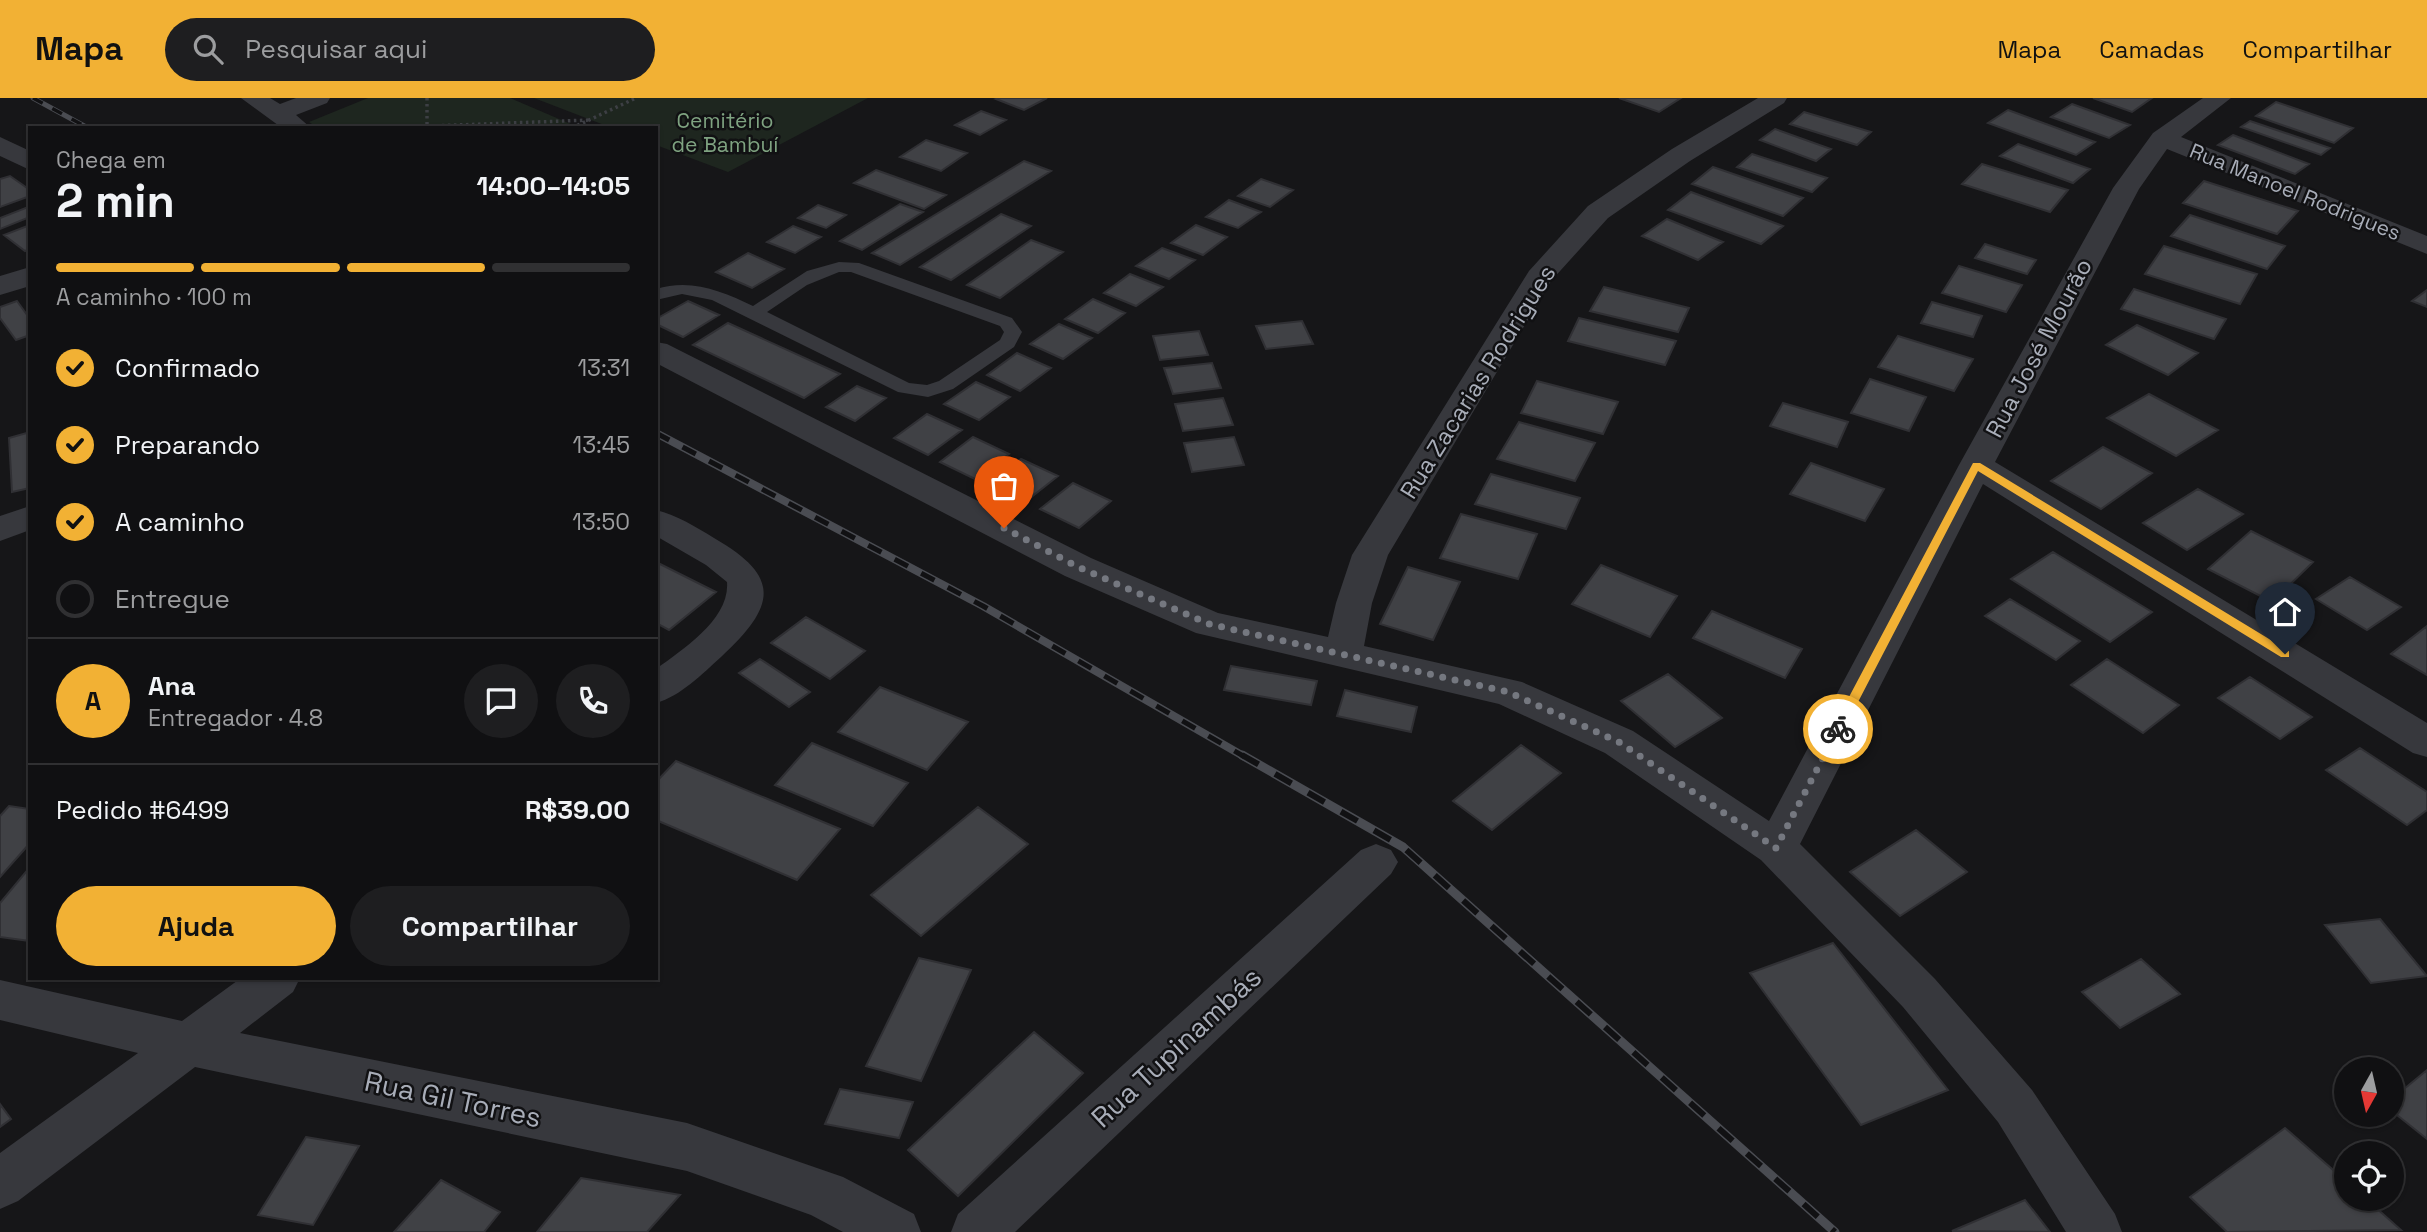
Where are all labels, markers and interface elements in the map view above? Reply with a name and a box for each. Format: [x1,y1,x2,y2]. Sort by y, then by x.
search box [165,18,655,81]
text: Mapa [35,28,123,70]
icon: search [189,30,227,68]
text: Pesquisar aqui [245,32,427,66]
text: Mapa [1997,34,2061,65]
text: Camadas [2099,34,2204,65]
text: Compartilhar [2242,34,2392,65]
park label: Cemitério de Bambuí [672,107,779,158]
street label: Rua Manoel Rodrigues [2186,137,2405,246]
text: Chega em [56,145,166,175]
text: 14:00–14:05 [477,169,630,203]
text: 2 min [56,172,175,230]
street label: Rua José Mourão [1978,253,2099,443]
street label: Rua Zacarias Rodrigues [1393,259,1562,504]
text: A caminho · 100 m [56,282,252,312]
icon: check [56,349,94,387]
text: Confirmado [115,351,260,385]
text: 13:31 [578,353,630,383]
icon: check [56,426,94,464]
text: Preparando [115,428,260,462]
text: 13:45 [573,430,630,460]
pin [974,456,1034,528]
icon: bag [985,467,1023,505]
icon: check [56,503,94,541]
text: A caminho [115,505,245,539]
text: 13:50 [572,507,630,537]
text: Entregue [115,582,230,616]
pin [2255,582,2315,654]
icon: home [2266,593,2304,631]
button: chat [464,664,538,738]
button: phone [556,664,630,738]
text: Ana [148,669,196,703]
text: A [85,684,101,718]
courier [1803,694,1873,764]
text: Entregador · 4.8 [148,703,323,733]
icon: bike [1819,710,1857,748]
text: Pedido #6499 [56,793,230,827]
text: R$39.00 [525,793,630,827]
button: Ajuda [56,886,336,966]
button: Compartilhar [350,886,630,966]
street label: Rua Tupinambás [1083,959,1269,1135]
north arrow [2334,1057,2404,1127]
map controls [2334,1057,2404,1211]
street label: Rua Gil Torres [361,1063,545,1135]
button: locate [2334,1141,2404,1211]

